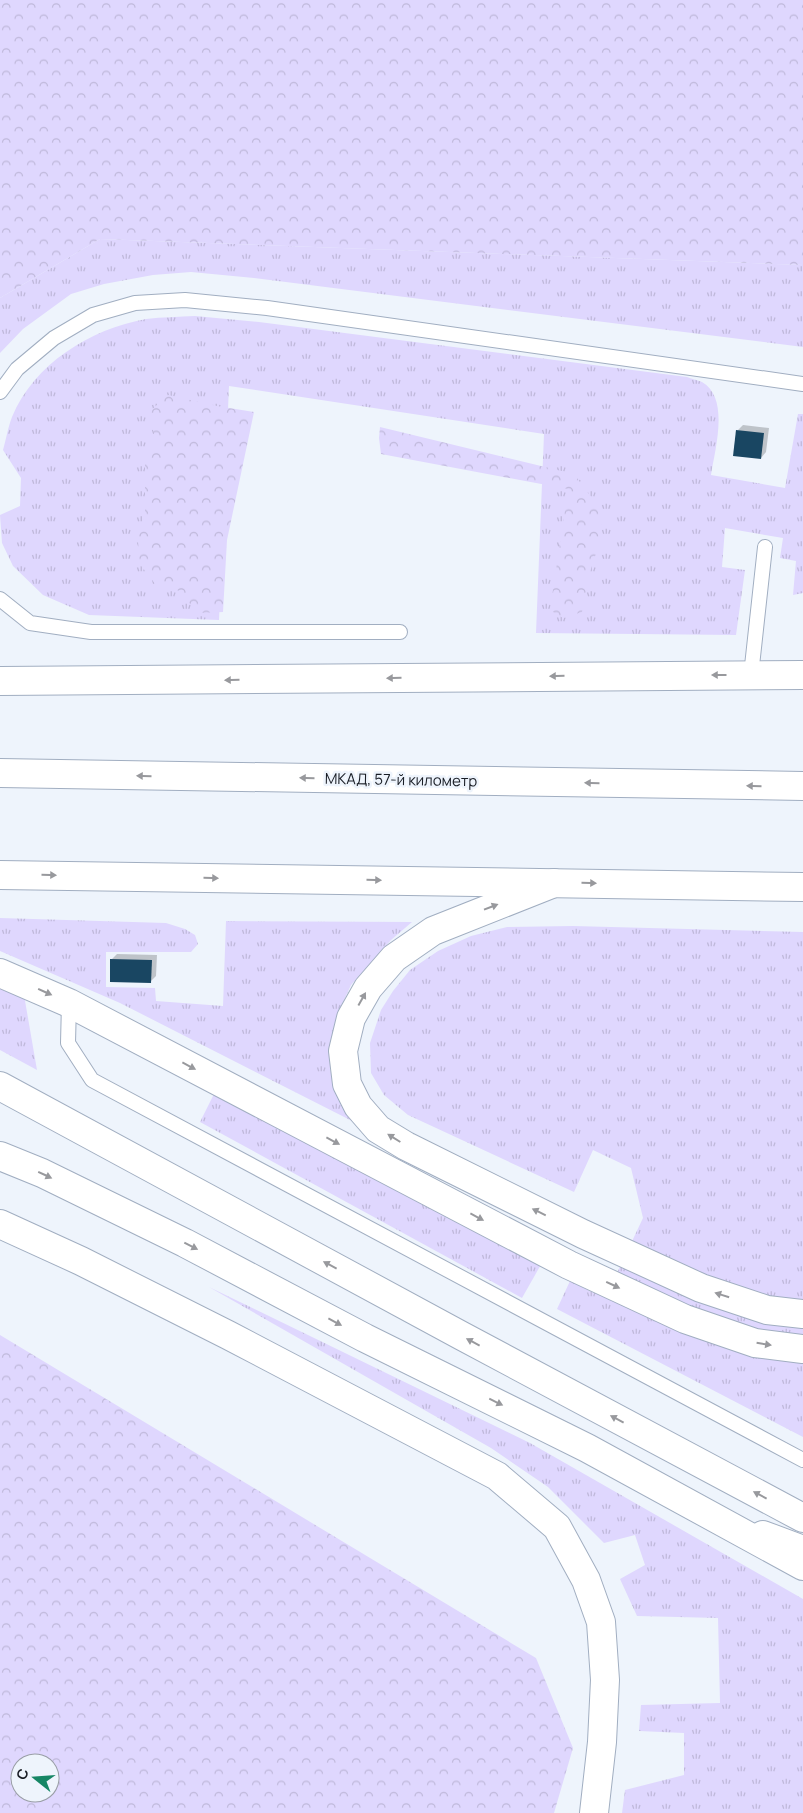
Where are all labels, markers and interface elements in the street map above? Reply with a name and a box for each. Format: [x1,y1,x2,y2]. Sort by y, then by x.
one-way arrow [711,671,727,679]
one-way arrow [549,672,565,680]
one-way arrow [386,674,402,682]
one-way arrow [224,676,240,684]
street label: МКАД, 57-й километр [325,768,478,791]
one-way arrow [136,771,152,779]
one-way arrow [299,774,315,782]
one-way arrow [584,779,600,787]
one-way arrow [746,781,762,789]
one-way arrow [41,871,57,879]
one-way arrow [203,874,219,882]
one-way arrow [366,876,382,884]
one-way arrow [581,879,597,887]
one-way arrow [484,903,499,911]
one-way arrow [38,989,52,997]
one-way arrow [358,992,366,1007]
one-way arrow [182,1062,197,1070]
one-way arrow [388,1134,401,1143]
one-way arrow [326,1137,341,1145]
one-way arrow [38,1171,52,1179]
one-way arrow [532,1208,546,1216]
one-way arrow [470,1213,485,1221]
one-way arrow [184,1242,198,1250]
one-way arrow [323,1261,337,1269]
one-way arrow [606,1282,620,1290]
one-way arrow [714,1291,729,1299]
one-way arrow [327,1318,342,1326]
one-way arrow [466,1338,480,1346]
one-way arrow [756,1341,772,1349]
one-way arrow [489,1399,503,1407]
one-way arrow [609,1415,624,1423]
one-way arrow [753,1491,767,1499]
north arrow [10,1753,60,1803]
text: С [11,1766,33,1782]

